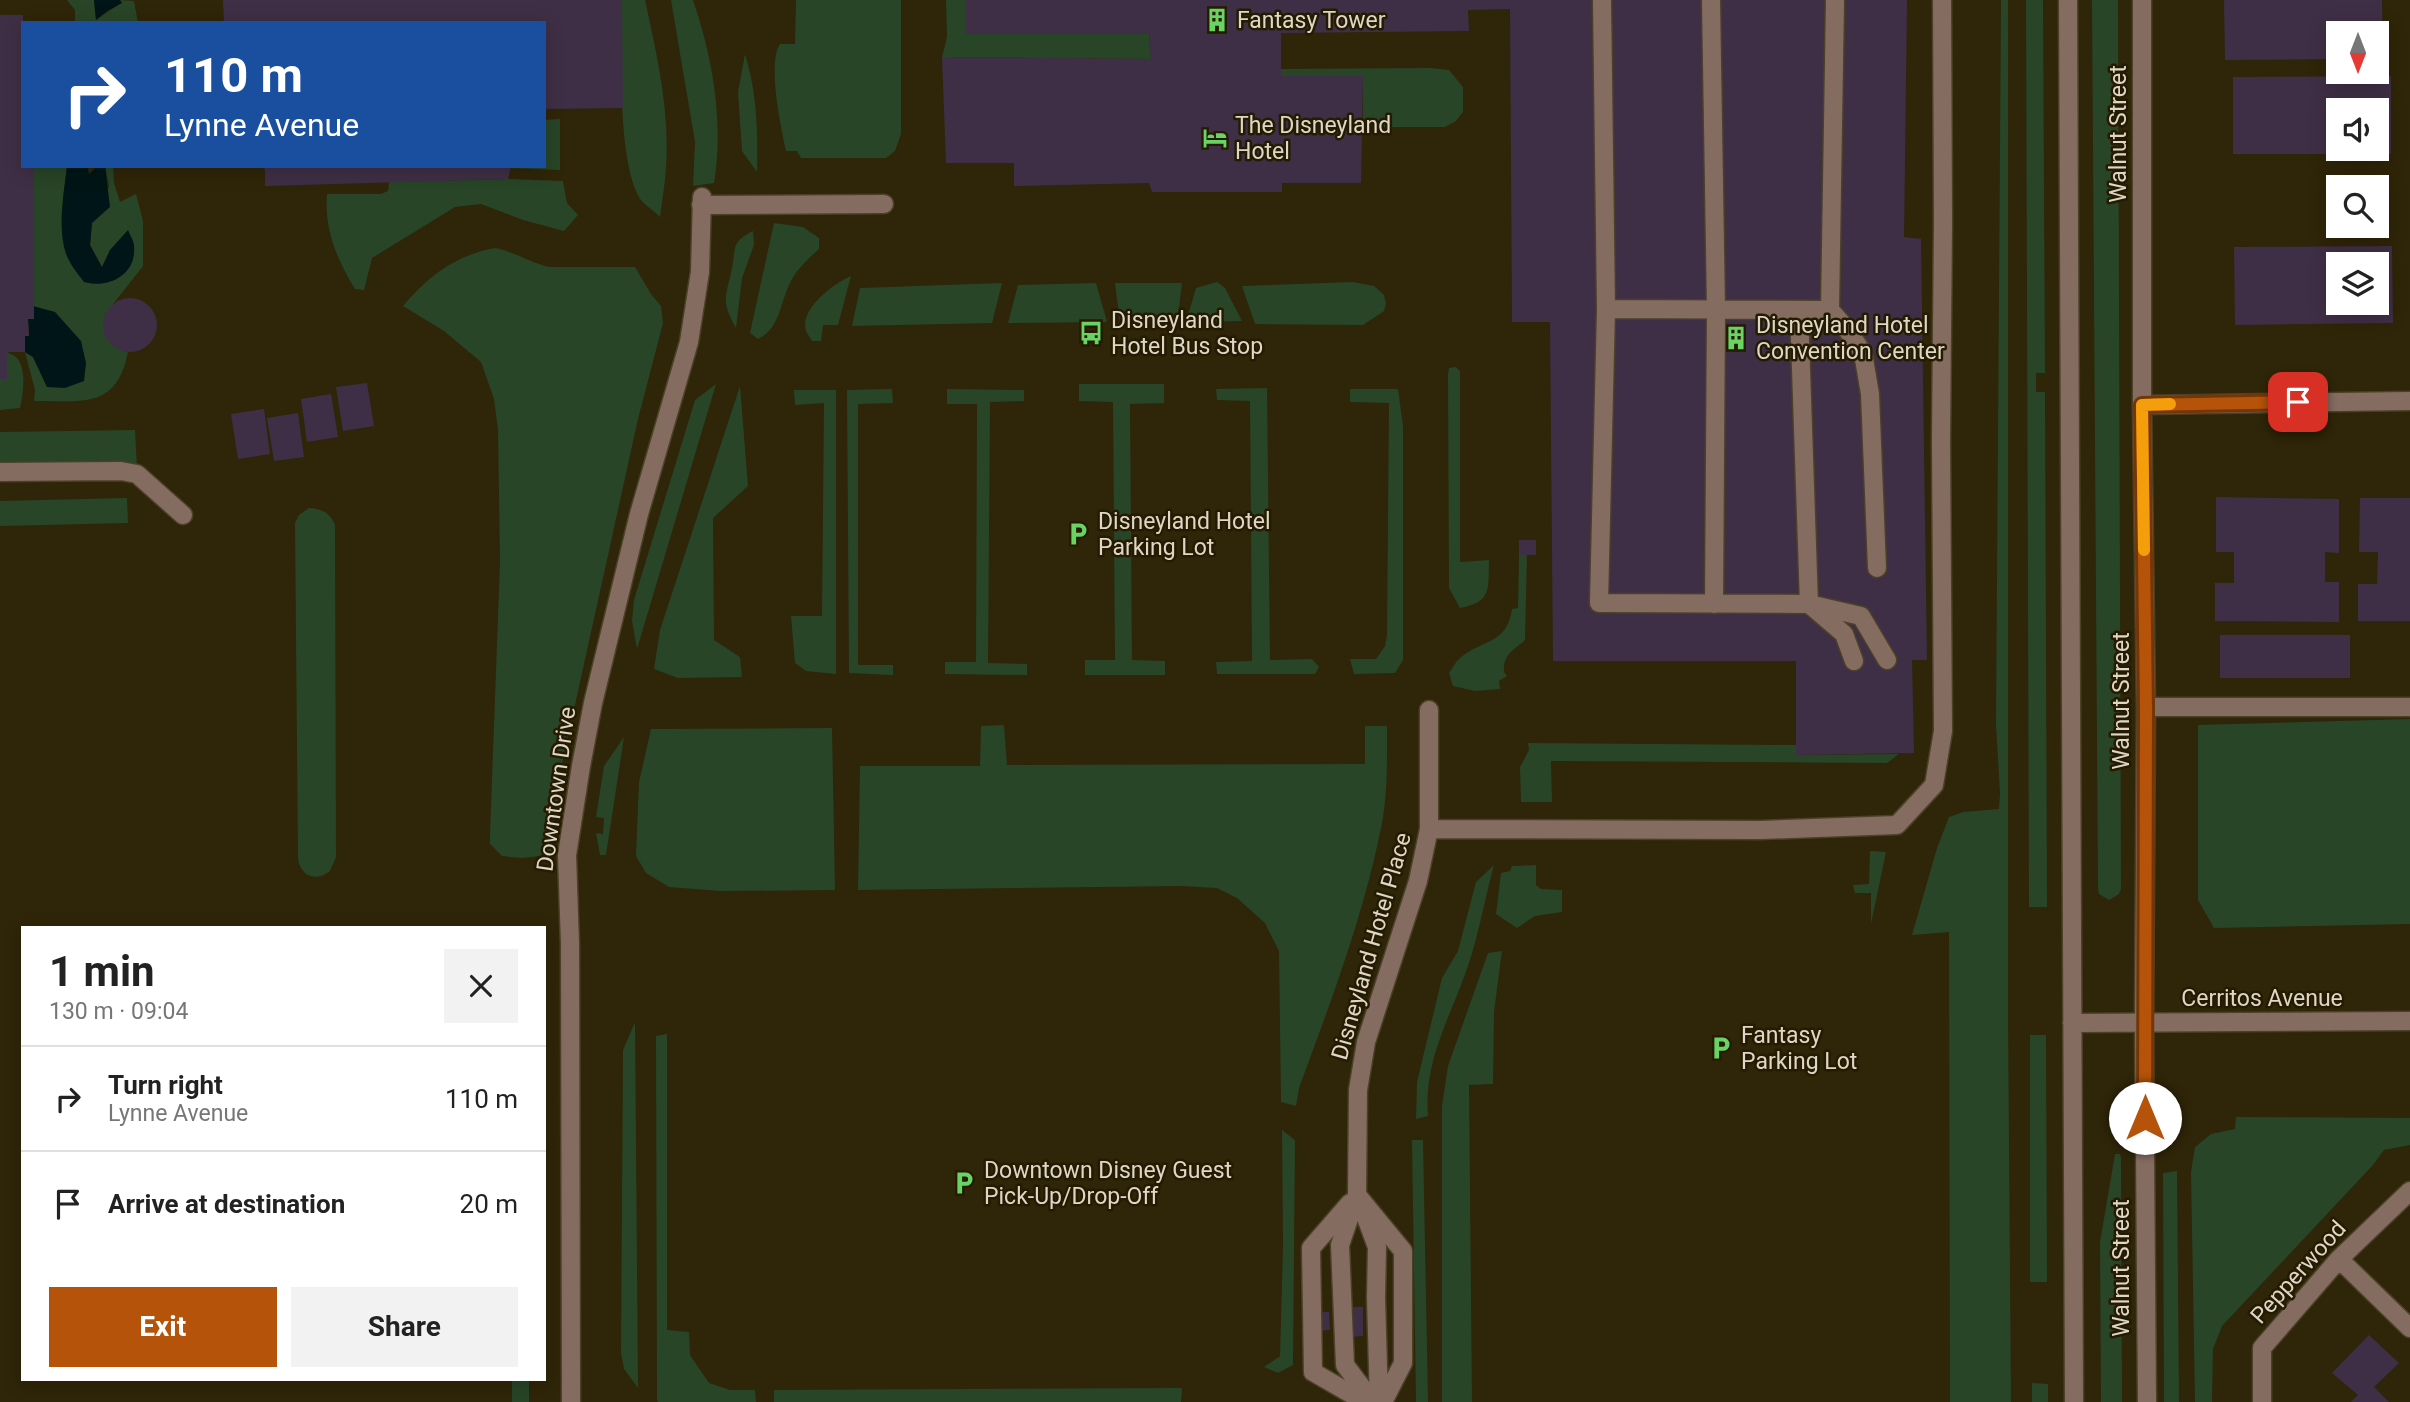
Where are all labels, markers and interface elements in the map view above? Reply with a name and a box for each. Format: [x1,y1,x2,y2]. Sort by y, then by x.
building icon: Fantasy Tower [1203,6,1231,34]
place label: Fantasy Tower [1237,7,1386,34]
north arrow [2326,21,2389,84]
map controls [2326,21,2389,315]
text: 110 m [164,47,303,104]
icon: right [49,49,140,140]
street label: Walnut Street [2105,65,2132,203]
button: sound [2326,98,2389,161]
text: Lynne Avenue [164,106,359,144]
place label: The Disneyland Hotel [1235,112,1391,165]
hotel icon: The Disneyland Hotel [1201,124,1229,152]
button: search [2326,175,2389,238]
button: layers [2326,252,2389,315]
place label: Disneyland Hotel Bus Stop [1111,307,1263,360]
place label: Disneyland Hotel Convention Center [1756,312,1945,365]
bus stop icon: Disneyland Hotel Bus Stop [1077,319,1105,347]
building icon: Disneyland Hotel Convention Center [1722,324,1750,352]
pin [2268,372,2328,432]
icon: arrive [2279,383,2317,421]
place label: Disneyland Hotel Parking Lot [1098,508,1271,561]
parking icon: Disneyland Hotel Parking Lot [1064,520,1092,548]
street label: Walnut Street [2108,632,2135,770]
street label: Downtown Drive [532,705,581,873]
street label: Disneyland Hotel Place [1326,829,1417,1063]
text: 1 min [49,947,155,996]
button: close [444,949,518,1023]
street label: Cerritos Avenue [2181,985,2343,1012]
text: 130 m · 09:04 [49,998,188,1025]
place label: Fantasy Parking Lot [1741,1022,1857,1075]
parking icon: Fantasy Parking Lot [1707,1034,1735,1062]
text: Turn right [108,1070,223,1100]
icon: right [49,1080,87,1118]
position arrow [2108,1081,2182,1155]
text: 110 m [445,1084,518,1114]
text: Lynne Avenue [108,1100,248,1127]
place label: Downtown Disney Guest Pick-Up/Drop-Off [984,1157,1232,1210]
parking icon: Downtown Disney Guest Pick-Up/Drop-Off [950,1169,978,1197]
icon: arrive [49,1185,87,1223]
text: Arrive at destination [108,1189,345,1219]
text: 20 m [460,1189,518,1219]
street label: Walnut Street [2108,1199,2135,1337]
street label: Pepperwood [2245,1215,2352,1329]
button: Exit [49,1287,277,1367]
button: Share [291,1287,518,1367]

